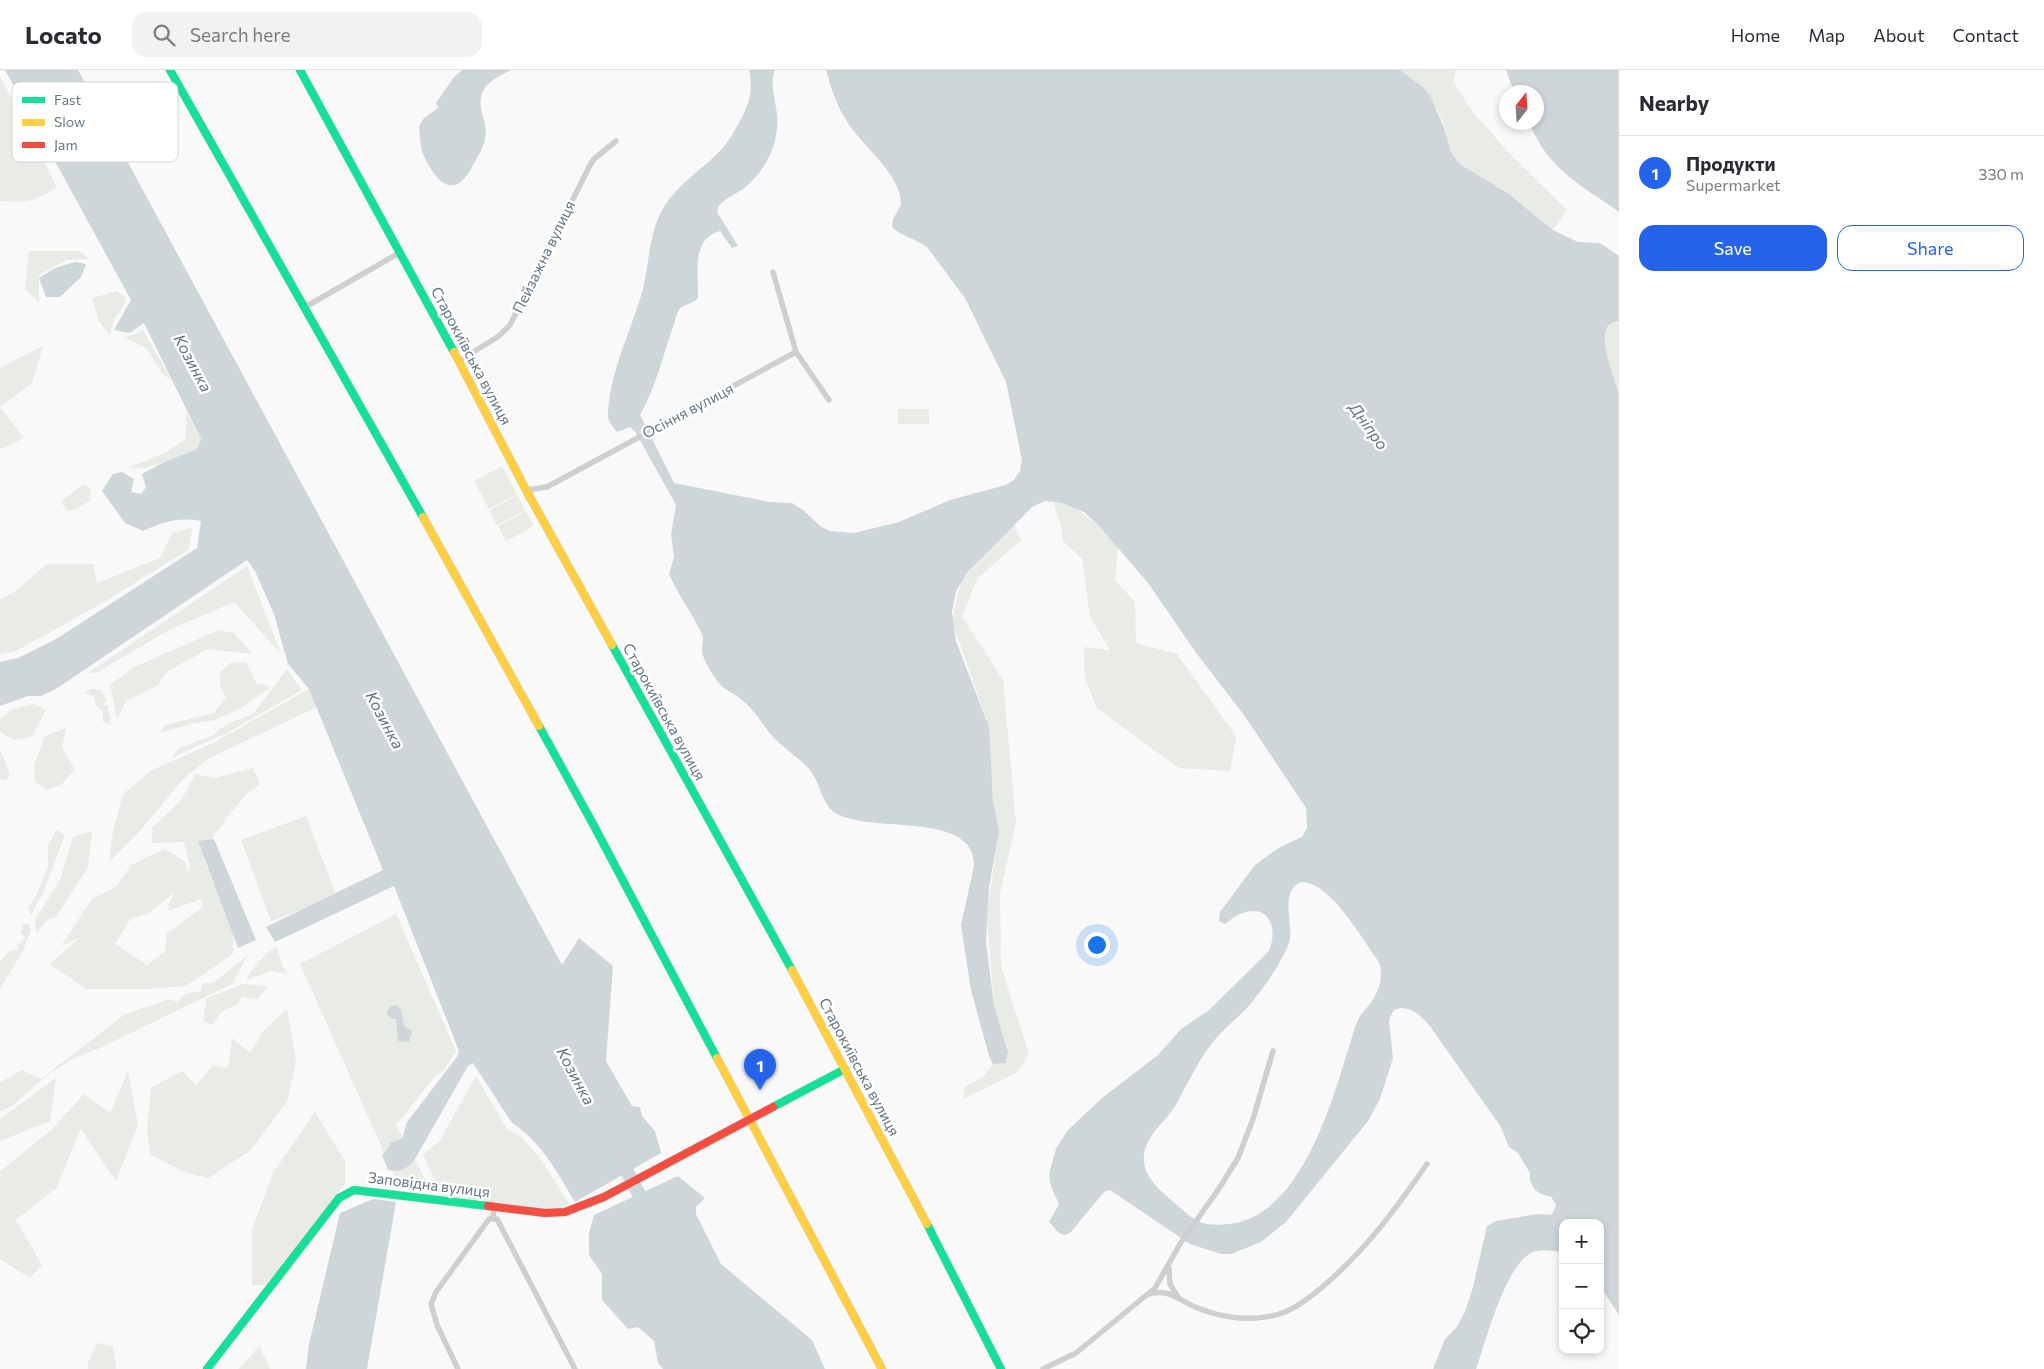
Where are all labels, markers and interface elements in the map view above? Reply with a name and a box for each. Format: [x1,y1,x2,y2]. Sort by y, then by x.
search box [132,12,482,57]
text: Locato [25,20,102,49]
icon: search [150,21,178,49]
text: Search here [190,23,290,46]
text: Home [1731,24,1780,46]
text: Map [1808,24,1845,46]
text: About [1873,24,1925,46]
text: Contact [1953,24,2019,46]
legend [12,82,178,162]
north arrow [1499,85,1544,130]
text: Nearby [1639,90,1709,115]
text: Fast [54,91,81,108]
text: Slow [54,113,85,130]
text: Jam [54,136,78,153]
text: Продукти [1686,152,1776,175]
text: 1 [1651,164,1659,183]
text: 330 m [1978,164,2024,183]
text: Supermarket [1686,175,1781,194]
street label: Пейзажна вулиця [508,197,578,316]
button: Save [1639,225,1827,271]
button: Share [1837,225,2024,271]
street label: Старокиївська вулиця [428,283,516,428]
water label: Козинка [170,331,216,395]
street label: Осіння вулиця [639,379,736,442]
water label: Дніпро [1345,397,1393,453]
street label: Старокиївська вулиця [620,640,710,783]
water label: Козинка [362,688,408,752]
your location [1084,932,1110,958]
street label: Старокиївська вулиця [816,994,904,1139]
water label: Козинка [553,1044,599,1108]
pin: 1 [744,1049,776,1090]
street label: Заповідна вулиця [367,1168,491,1200]
map controls [1559,1219,1604,1354]
button: + [1559,1219,1604,1264]
button: − [1559,1264,1604,1309]
button: locate [1559,1309,1604,1354]

